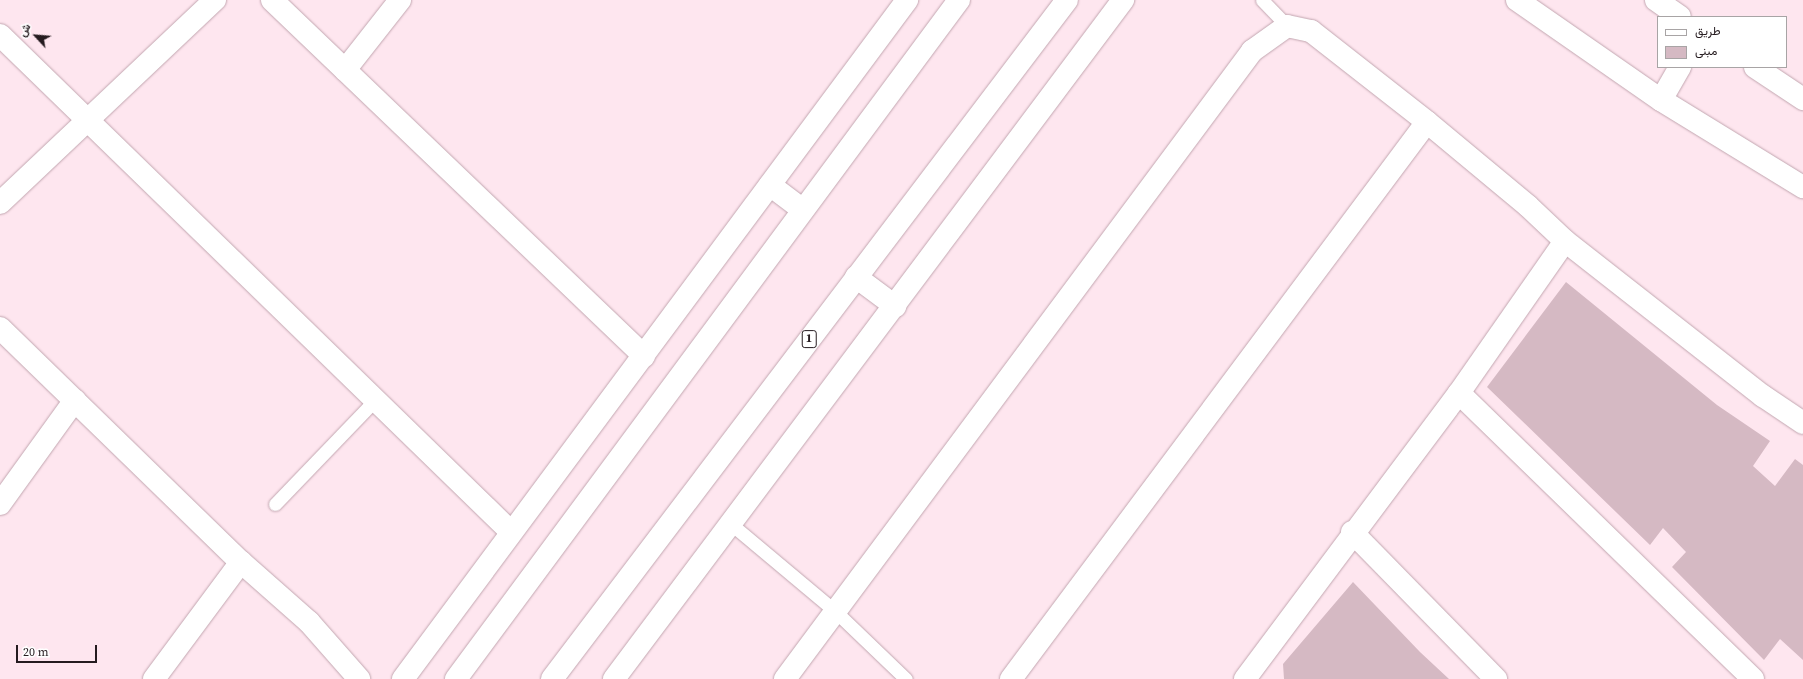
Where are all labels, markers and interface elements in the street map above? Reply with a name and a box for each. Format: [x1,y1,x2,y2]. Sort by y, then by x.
north arrow [16,16,56,56]
legend [1657,16,1787,68]
text: ش [15,21,34,40]
text: طريق [1695,23,1720,39]
text: مبنى [1695,43,1717,59]
road number: 1 [801,329,817,349]
scale bar [18,637,99,663]
text: 20 m [23,644,49,660]

